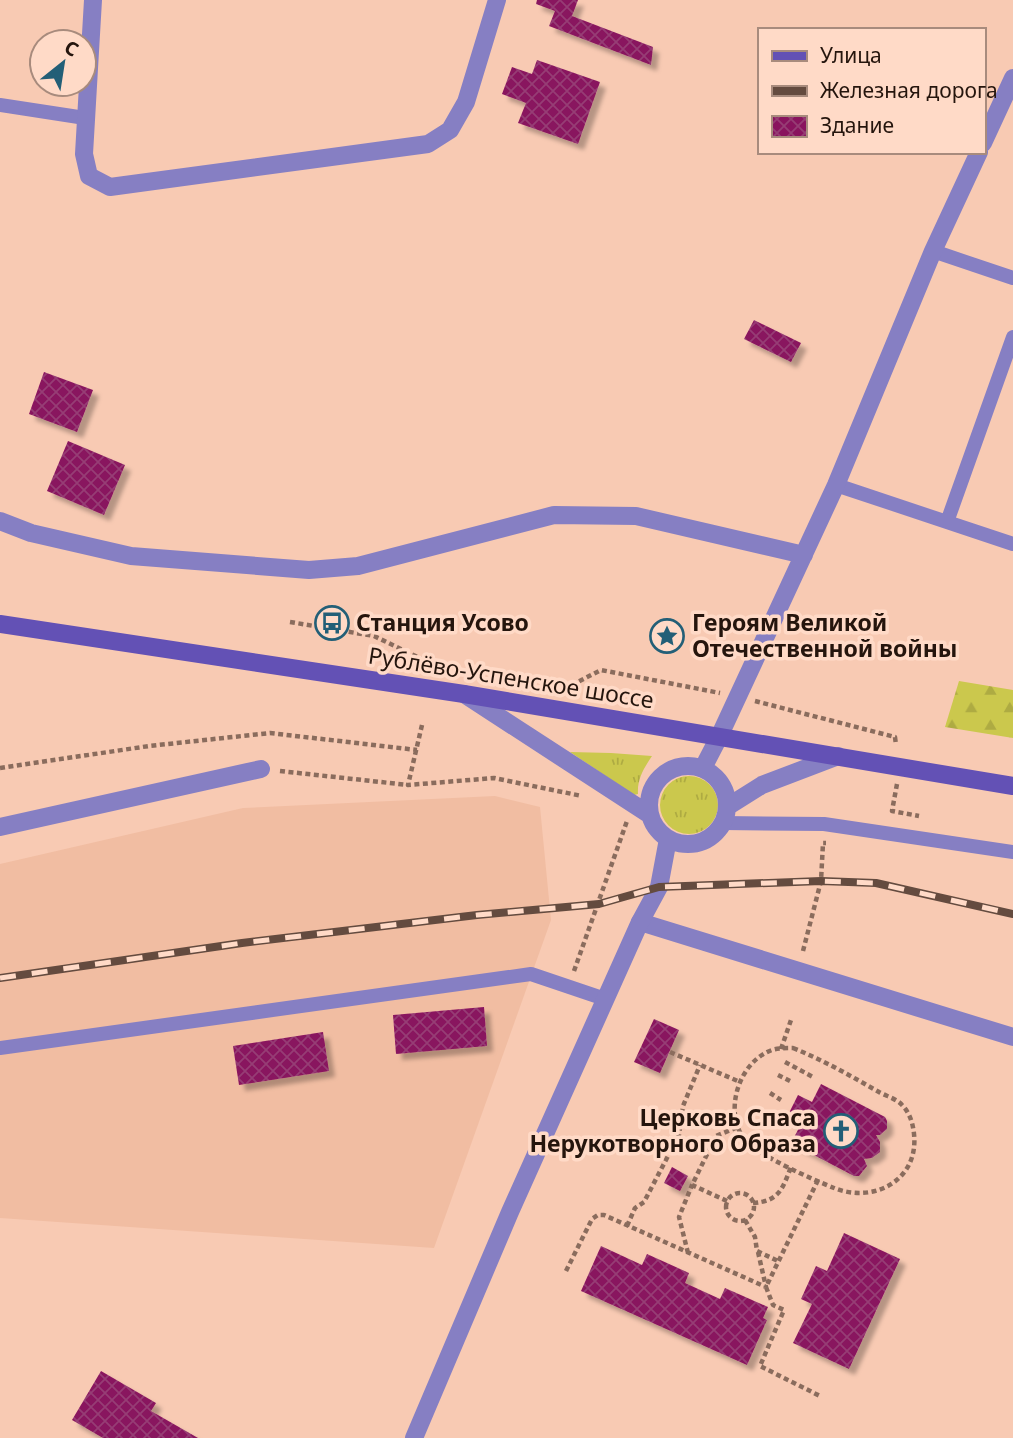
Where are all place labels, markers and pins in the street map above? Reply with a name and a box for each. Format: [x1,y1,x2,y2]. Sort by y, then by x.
bus stop icon: Станция Усово [313,604,351,642]
place label: Станция Усово [356,606,529,638]
place label: Героям Великой Отечественной войны [692,606,958,664]
place icon: Героям Великой Отечественной войны [648,617,686,655]
place label: Церковь Спаса Нерукотворного Образа [529,1101,816,1159]
church icon: Церковь Спаса Нерукотворного Образа [822,1112,860,1150]

